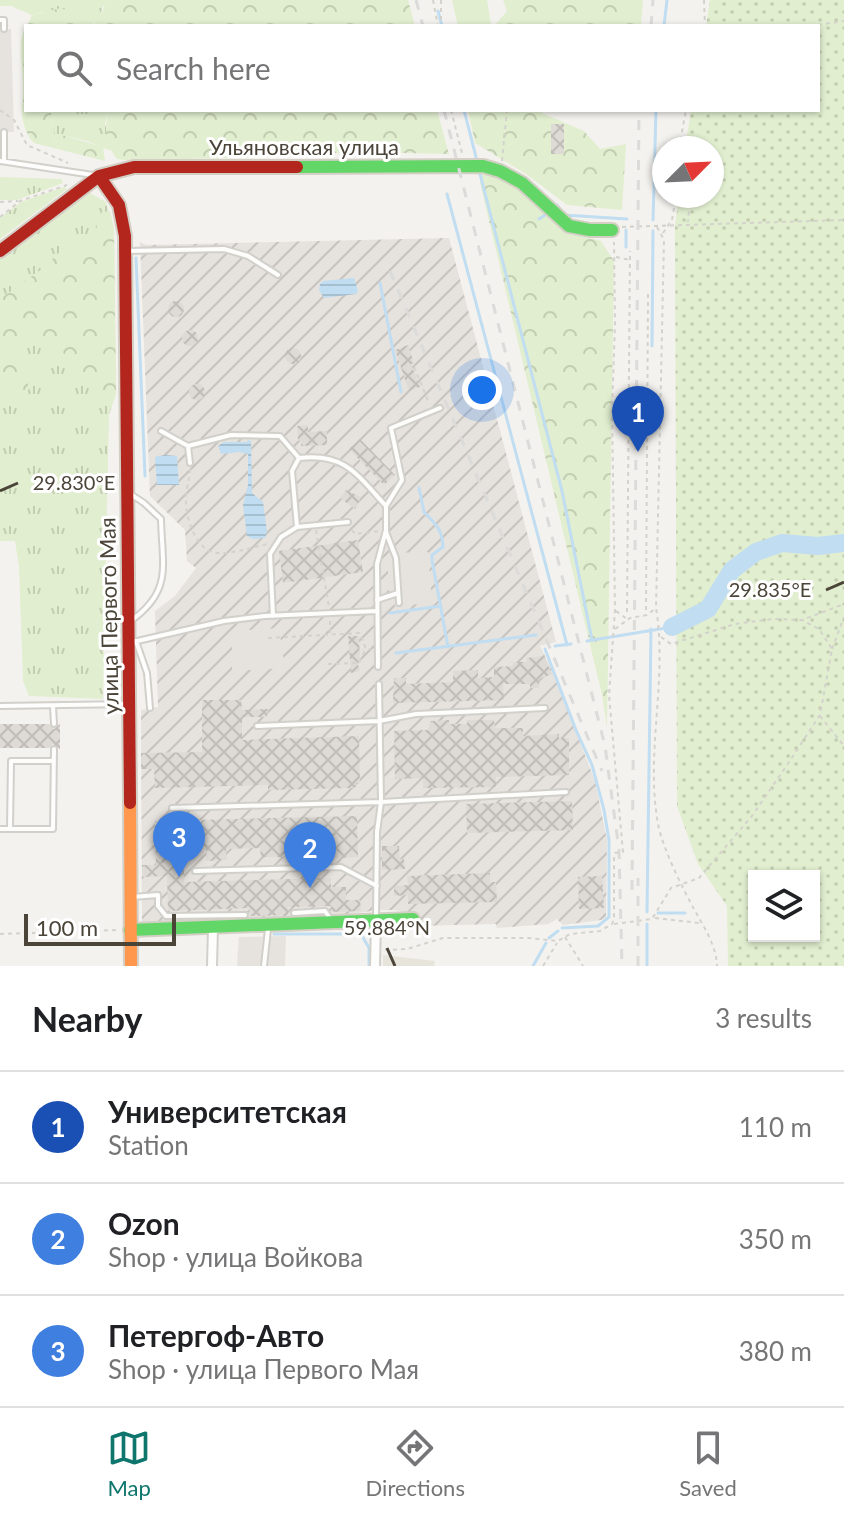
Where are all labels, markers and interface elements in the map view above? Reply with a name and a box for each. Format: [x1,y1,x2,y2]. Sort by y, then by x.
search box [24,24,820,112]
icon: search [52,46,96,90]
text: Search here [116,50,271,86]
street label: Ульяновская улица [209,133,399,160]
north arrow [652,136,724,208]
your location [462,370,502,410]
pin: 1 [612,386,664,452]
text: 29.830°E [33,470,115,494]
street label: улица Первого Мая [93,517,124,715]
text: 29.835°E [729,577,811,601]
pin: 3 [153,811,205,877]
pin: 2 [284,822,336,888]
map controls [748,870,820,942]
button: layers [748,870,820,942]
scale bar [24,910,176,946]
text: 100 m [36,914,98,941]
text: 59.884°N [344,915,430,939]
text: Nearby [32,998,143,1039]
text: 3 results [715,1002,812,1034]
text: Университетская [108,1093,347,1129]
text: 1 [50,1111,66,1143]
text: 110 m [739,1111,812,1143]
text: Station [108,1129,189,1161]
text: Ozon [108,1205,180,1241]
text: 2 [50,1223,66,1255]
text: 350 m [739,1223,812,1255]
text: Shop · улица Войкова [108,1241,363,1273]
text: Петергоф-Авто [108,1317,324,1353]
text: 3 [50,1335,66,1367]
text: 380 m [739,1335,812,1367]
text: Shop · улица Первого Мая [108,1353,419,1385]
tab: Map [107,1426,151,1501]
tab: Directions [366,1426,465,1501]
tab: Saved [679,1426,737,1501]

